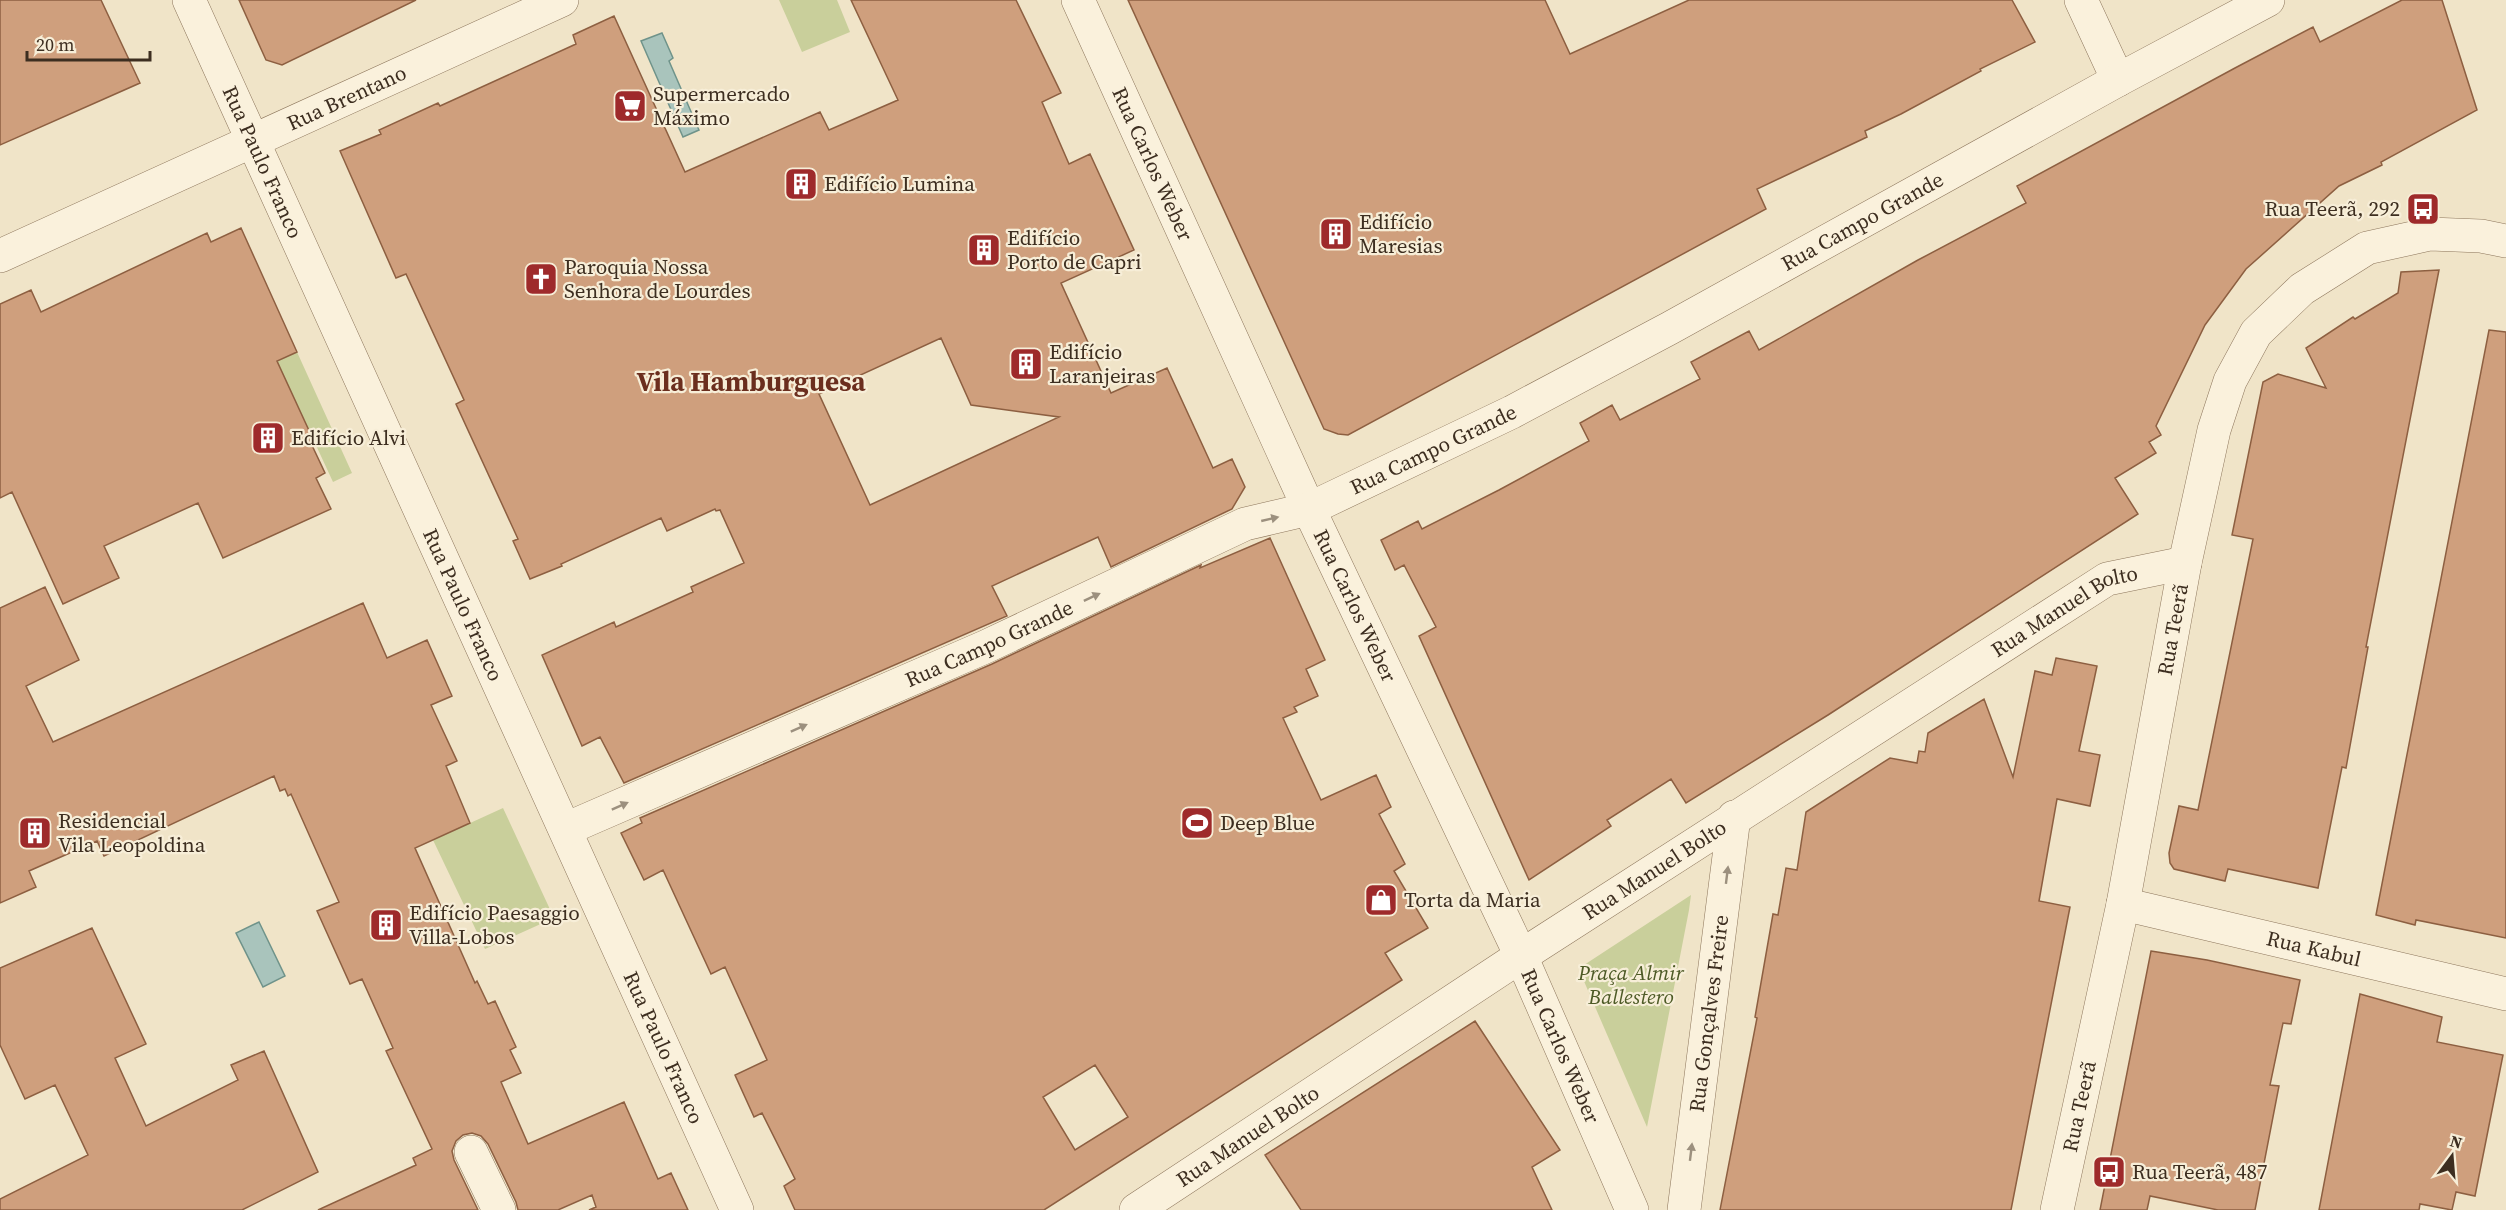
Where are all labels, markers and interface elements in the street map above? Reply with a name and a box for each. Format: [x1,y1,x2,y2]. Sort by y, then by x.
scale bar [27,24,150,62]
text: 20 m [36,32,74,57]
street label: Rua Brentano [282,58,411,137]
place label: Supermercado Máximo [653,79,790,132]
street label: Rua Paulo Franco [216,81,310,243]
street label: Rua Carlos Weber [1105,82,1200,245]
supermarket icon: Supermercado Máximo [612,88,648,124]
street label: Rua Campo Grande [1776,164,1949,278]
building icon: Edifício Lumina [783,166,819,202]
place label: Edifício Lumina [824,169,975,198]
bus stop icon: Rua Teerã, 292 [2405,191,2441,227]
place label: Rua Teerã, 292 [2264,194,2400,223]
place label: Edifício Maresias [1359,207,1443,260]
building icon: Edifício Maresias [1318,216,1354,252]
place label: Edifício Porto de Capri [1007,223,1141,276]
building icon: Edifício Porto de Capri [966,232,1002,268]
place label: Paroquia Nossa Senhora de Lourdes [564,252,751,305]
church icon: Paroquia Nossa Senhora de Lourdes [523,261,559,297]
place label: Edifício Laranjeiras [1049,337,1155,390]
building icon: Edifício Laranjeiras [1008,346,1044,382]
district label: Vila Hamburguesa [636,363,866,400]
street label: Rua Campo Grande [1345,397,1521,501]
building icon: Edifício Alvi [250,420,286,456]
place label: Edifício Alvi [291,423,406,452]
one-way arrow [1261,513,1279,523]
street label: Rua Paulo Franco [416,524,511,686]
street label: Rua Carlos Weber [1307,524,1404,687]
street label: Rua Manuel Bolto [1985,558,2140,664]
street label: Rua Teerã [2150,581,2195,678]
street label: Rua Campo Grande [901,592,1078,694]
one-way arrow [1083,592,1100,601]
one-way arrow [790,723,808,733]
one-way arrow [611,801,629,810]
sports icon: Deep Blue [1179,805,1215,841]
place label: Residencial Vila Leopoldina [58,806,206,859]
place label: Deep Blue [1220,808,1315,837]
street label: Rua Manuel Bolto [1577,813,1732,927]
building icon: Residencial Vila Leopoldina [17,815,53,851]
one-way arrow [1722,866,1731,885]
shop icon: Torta da Maria [1363,882,1399,918]
place label: Torta da Maria [1404,885,1541,914]
place label: Edifício Paesaggio Villa-Lobos [409,898,580,951]
building icon: Edifício Paesaggio Villa-Lobos [368,907,404,943]
street label: Rua Gonçalves Freire [1682,913,1735,1114]
street label: Rua Kabul [2264,923,2364,973]
park label: Praça Almir Ballestero [1577,958,1685,1011]
street label: Rua Carlos Weber [1514,964,1607,1128]
street label: Rua Paulo Franco [617,966,711,1128]
street label: Rua Teerã [2055,1058,2103,1155]
street label: Rua Manuel Bolto [1170,1078,1325,1194]
north arrow [2422,1126,2482,1186]
text: N [2448,1129,2465,1154]
one-way arrow [1686,1142,1696,1161]
bus stop icon: Rua Teerã, 487 [2091,1154,2127,1190]
place label: Rua Teerã, 487 [2132,1157,2268,1186]

